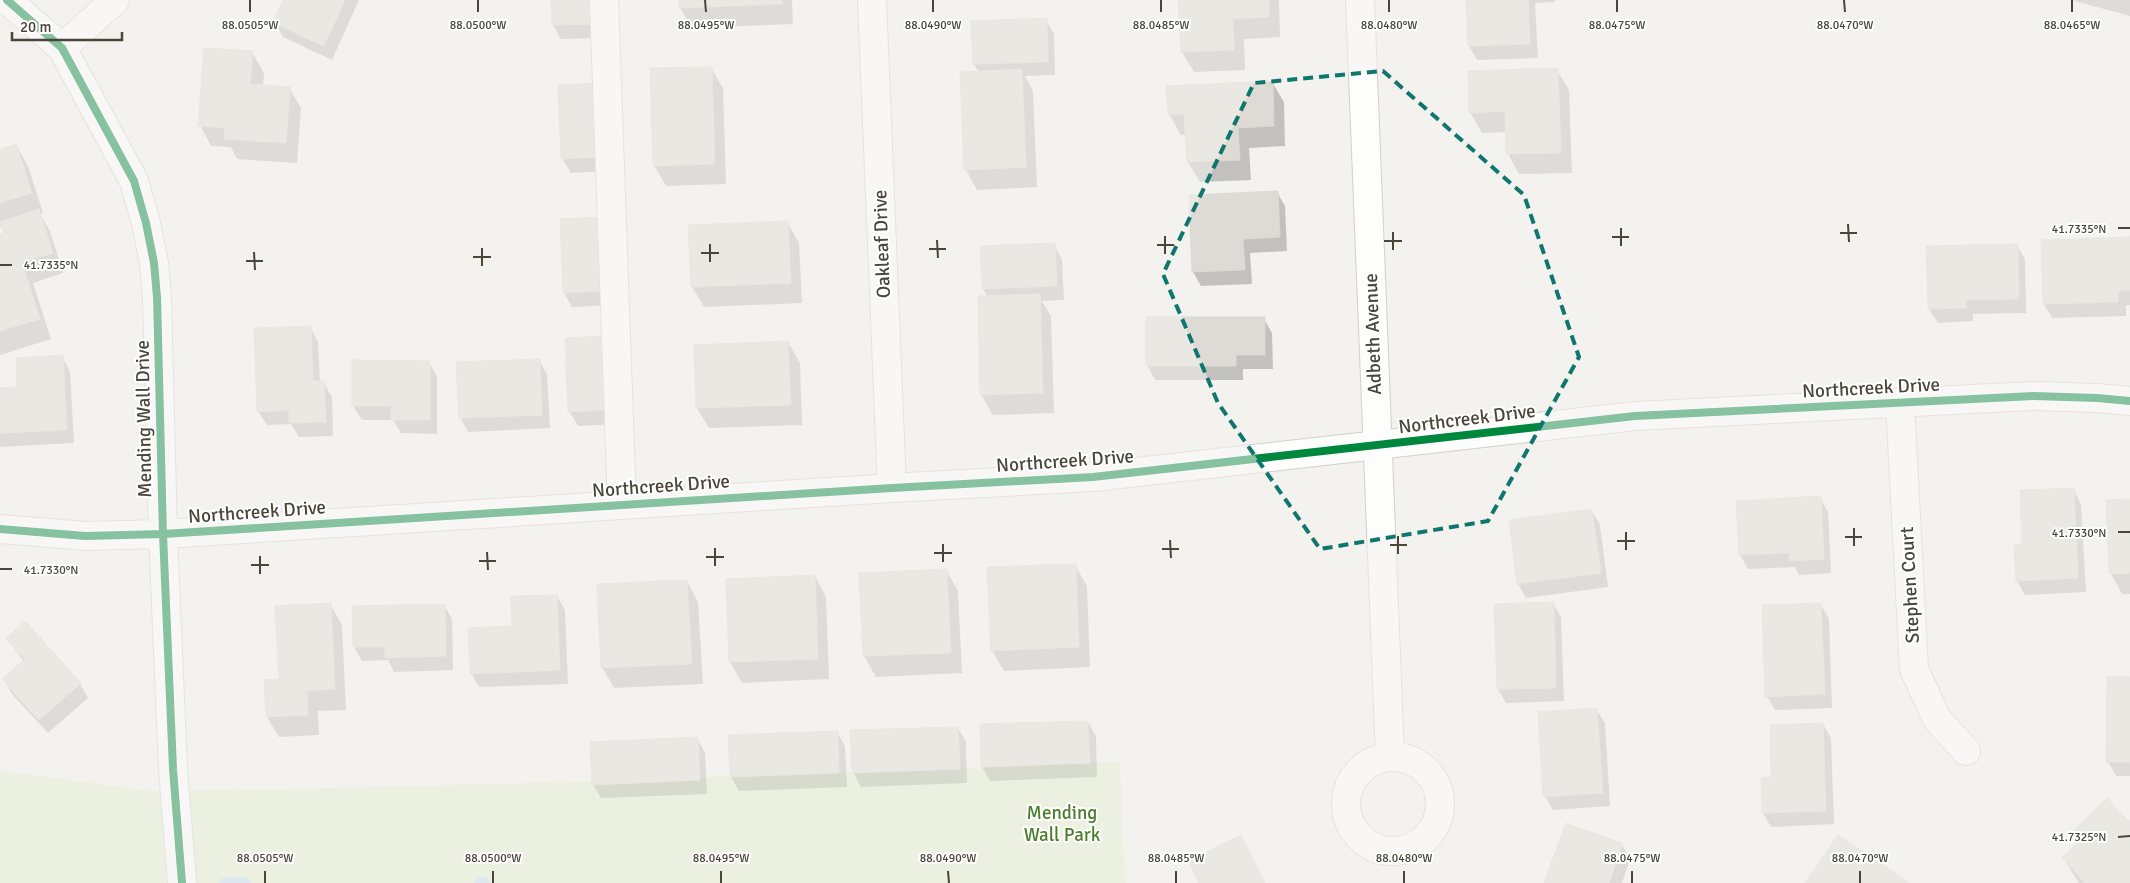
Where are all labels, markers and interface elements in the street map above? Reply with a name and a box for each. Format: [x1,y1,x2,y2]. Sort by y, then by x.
scale bar [12,10,122,42]
text: 20 m [20,18,51,36]
text: 88.0505°W [222,18,278,33]
text: 88.0500°W [450,18,506,33]
text: 88.0495°W [678,18,734,33]
text: 88.0490°W [905,18,961,33]
text: 88.0485°W [1133,18,1189,33]
text: 88.0480°W [1361,18,1417,33]
text: 88.0475°W [1589,18,1645,33]
text: 88.0470°W [1817,18,1873,33]
text: 88.0465°W [2044,18,2100,33]
street label: Oakleaf Drive [868,189,896,299]
text: 41.7335°N [2052,222,2106,237]
text: 41.7335°N [24,258,78,273]
street label: Adbeth Avenue [1359,273,1387,395]
street label: Mending Wall Drive [131,340,157,498]
street label: Northcreek Drive [1801,372,1941,404]
street label: Northcreek Drive [1397,399,1537,439]
street label: Northcreek Drive [995,444,1135,478]
street label: Northcreek Drive [591,469,731,503]
street label: Northcreek Drive [187,495,327,529]
street label: Stephen Court [1895,526,1925,644]
text: 41.7330°N [2052,526,2106,541]
text: 41.7330°N [24,563,78,578]
park label: Mending Wall Park [1024,801,1101,847]
text: 41.7325°N [2052,830,2106,845]
text: 88.0505°W [237,851,293,866]
text: 88.0500°W [465,851,521,866]
text: 88.0495°W [693,851,749,866]
text: 88.0490°W [920,851,976,866]
text: 88.0485°W [1148,851,1204,866]
text: 88.0480°W [1376,851,1432,866]
text: 88.0475°W [1604,851,1660,866]
text: 88.0470°W [1832,851,1888,866]

